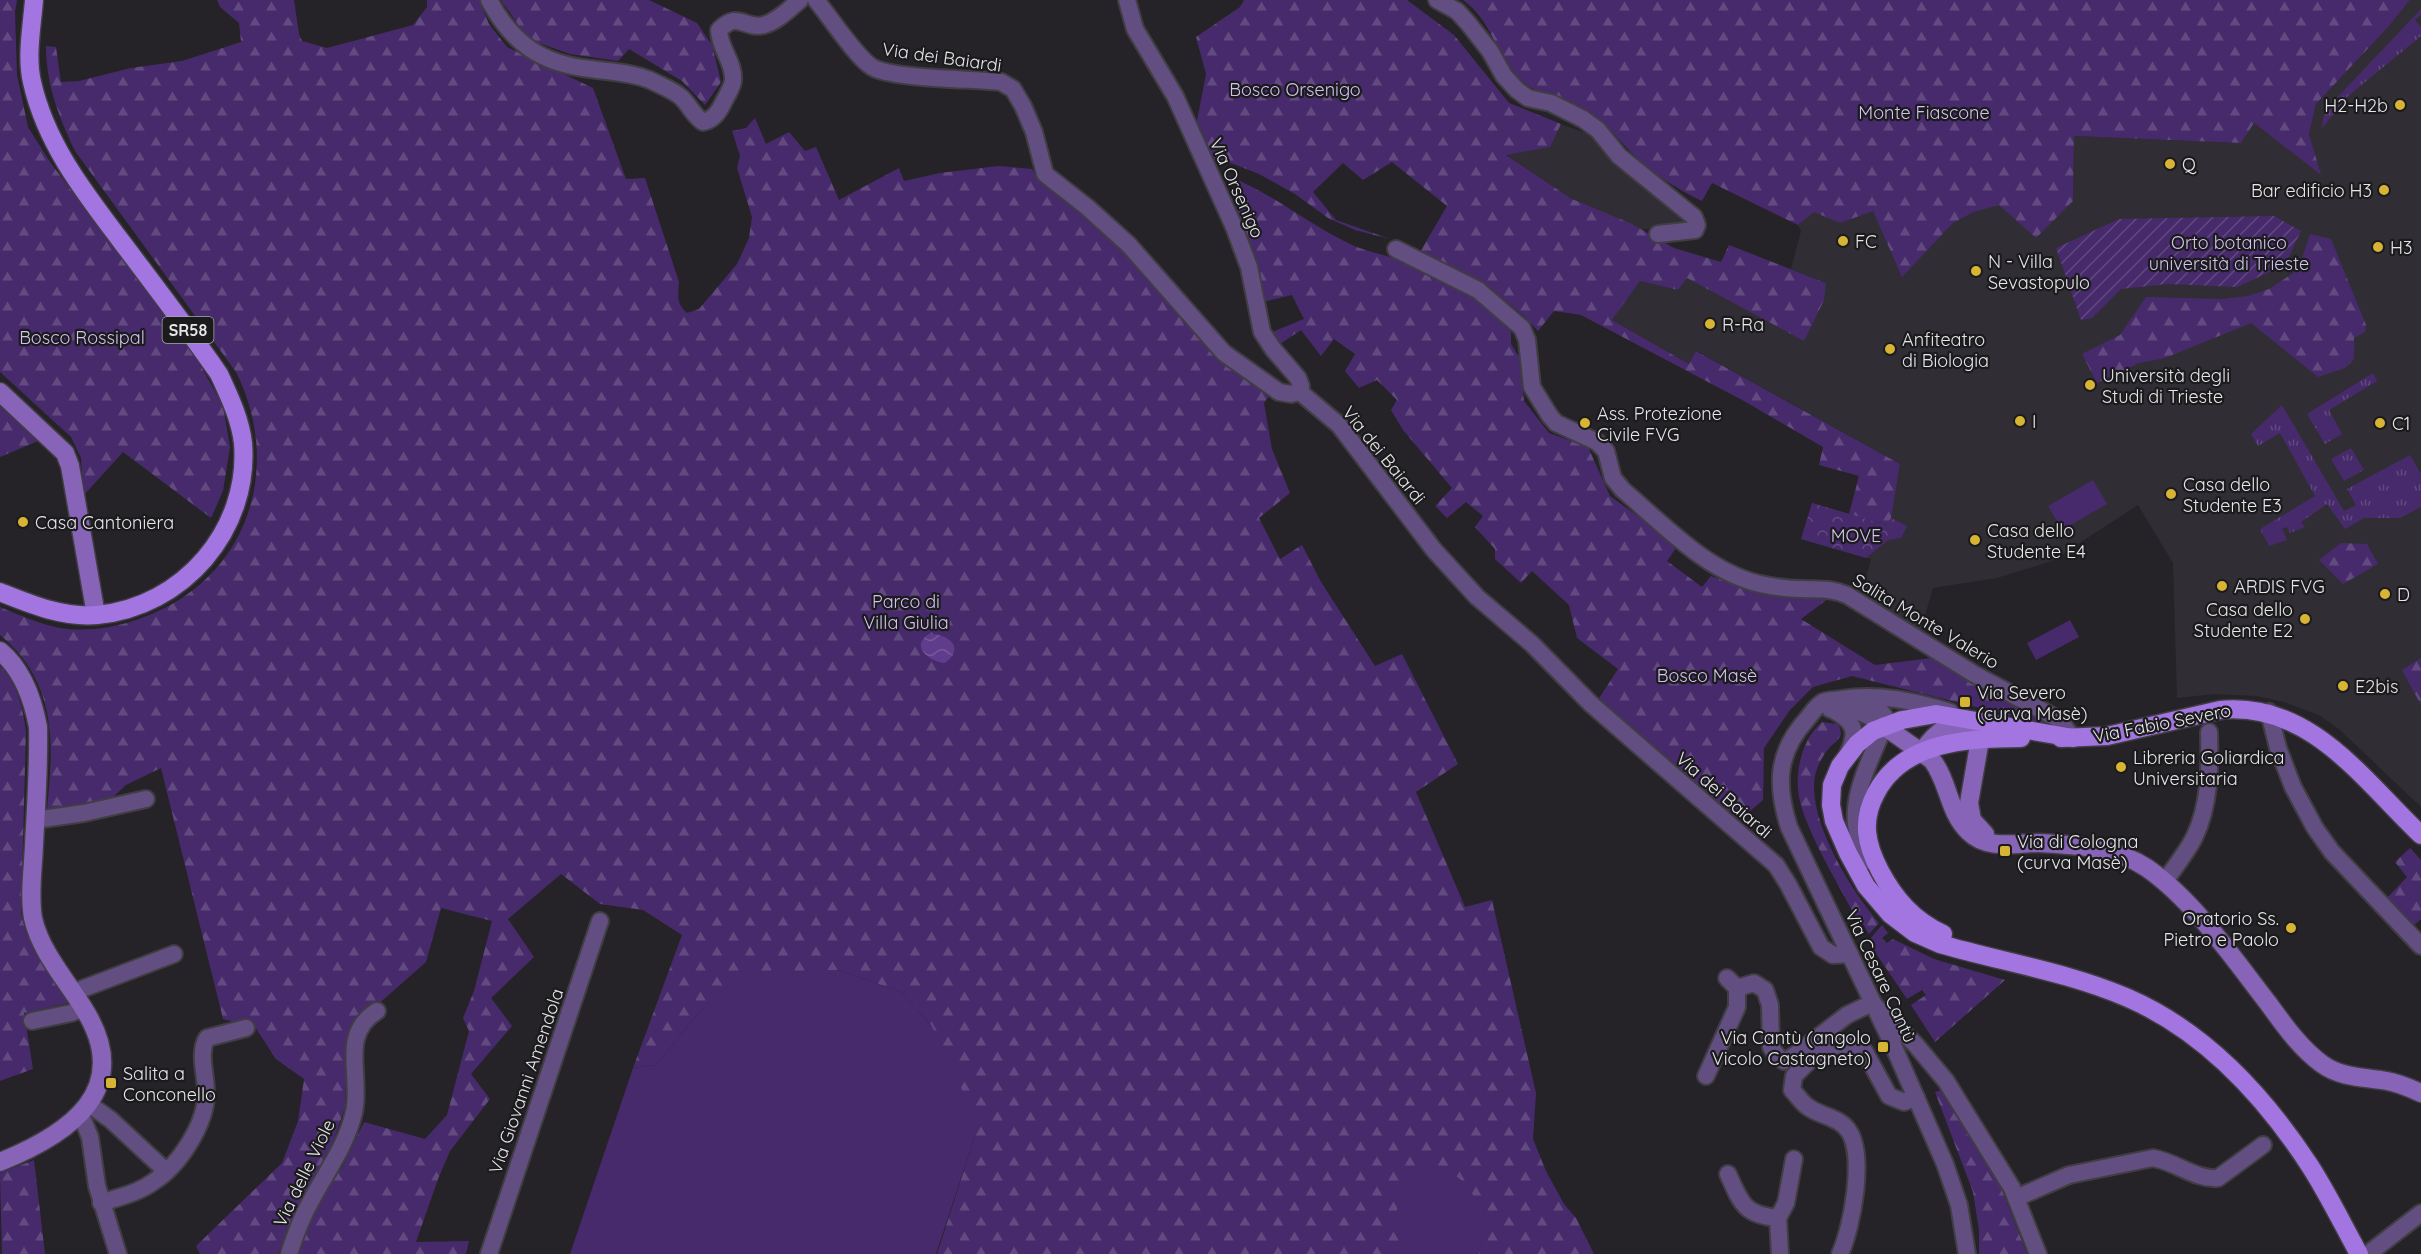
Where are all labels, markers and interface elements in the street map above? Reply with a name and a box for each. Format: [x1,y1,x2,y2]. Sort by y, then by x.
street label: Via dei Baiardi [881,37,1003,77]
park label: Bosco Orsenigo [1229,78,1361,101]
place label: H2-H2b [2324,94,2388,117]
marker: H2-H2b [2393,98,2407,112]
park label: Monte Fiascone [1858,101,1990,124]
street label: Via Orsenigo [1205,134,1269,242]
place label: Q [2182,153,2197,176]
marker: Q [2163,157,2177,171]
place label: Bar edificio H3 [2251,179,2372,202]
marker: Bar edificio H3 [2377,183,2391,197]
place label: FC [1855,230,1877,253]
park label: Orto botanico università di Trieste [2149,231,2309,275]
marker: FC [1836,234,1850,248]
place label: H3 [2390,236,2412,259]
marker: H3 [2371,240,2385,254]
place label: N - Villa Sevastopulo [1988,250,2090,294]
marker: N - Villa Sevastopulo [1969,264,1983,278]
place label: R-Ra [1722,313,1764,336]
road number: SR58 [162,317,213,343]
marker: R-Ra [1703,317,1717,331]
park label: Bosco Rossipal [19,326,145,349]
place label: Anfiteatro di Biologia [1902,328,1989,372]
marker: Anfiteatro di Biologia [1883,342,1897,356]
place label: Università degli Studi di Trieste [2102,364,2230,408]
marker: Università degli Studi di Trieste [2083,378,2097,392]
street label: Via dei Baiardi [1337,401,1431,509]
place label: Ass. Protezione Civile FVG [1597,402,1722,446]
place label: I [2032,410,2037,433]
place label: C1 [2392,412,2410,435]
marker: I [2013,414,2027,428]
marker: Ass. Protezione Civile FVG [1578,416,1592,430]
marker: C1 [2373,416,2387,430]
place label: Casa dello Studente E3 [2183,473,2282,517]
marker: Casa dello Studente E3 [2164,487,2178,501]
place label: Casa Cantoniera [35,511,174,534]
marker: Casa Cantoniera [16,515,30,529]
place label: Casa dello Studente E4 [1987,519,2086,563]
park label: MOVE [1831,524,1881,547]
marker: Casa dello Studente E4 [1968,533,1982,547]
street label: Salita Monte Valerio [1849,568,2003,674]
place label: ARDIS FVG [2234,575,2325,598]
marker: ARDIS FVG [2215,579,2229,593]
place label: D [2397,583,2410,606]
marker: D [2378,587,2392,601]
park label: Parco di Villa Giulia [863,590,949,634]
place label: Casa dello Studente E2 [2194,598,2293,642]
marker: Casa dello Studente E2 [2298,612,2312,626]
park label: Bosco Masè [1657,664,1757,687]
place label: E2bis [2355,675,2398,698]
marker: E2bis [2336,679,2350,693]
place label: Via Severo (curva Masè) [1977,681,2088,725]
marker: Via Severo (curva Masè) [1958,695,1972,709]
street label: Via Fabio Severo [2091,698,2233,748]
place label: Libreria Goliardica Universitaria [2133,746,2284,790]
street label: Via dei Baiardi [1671,747,1777,843]
marker: Libreria Goliardica Universitaria [2114,760,2128,774]
place label: Via di Cologna (curva Masè) [2017,830,2138,874]
marker: Via di Cologna (curva Masè) [1998,844,2012,858]
street label: Via Cesare Cantù [1840,906,1922,1046]
place label: Oratorio Ss. Pietro e Paolo [2163,907,2279,951]
marker: Oratorio Ss. Pietro e Paolo [2284,921,2298,935]
street label: Via Giovanni Amendola [484,985,568,1177]
place label: Via Cantù (angolo Vicolo Castagneto) [1712,1026,1871,1070]
marker: Via Cantù (angolo Vicolo Castagneto) [1876,1040,1890,1054]
place label: Salita a Conconello [123,1062,216,1106]
marker: Salita a Conconello [104,1076,118,1090]
street label: Via delle Viole [268,1115,340,1231]

